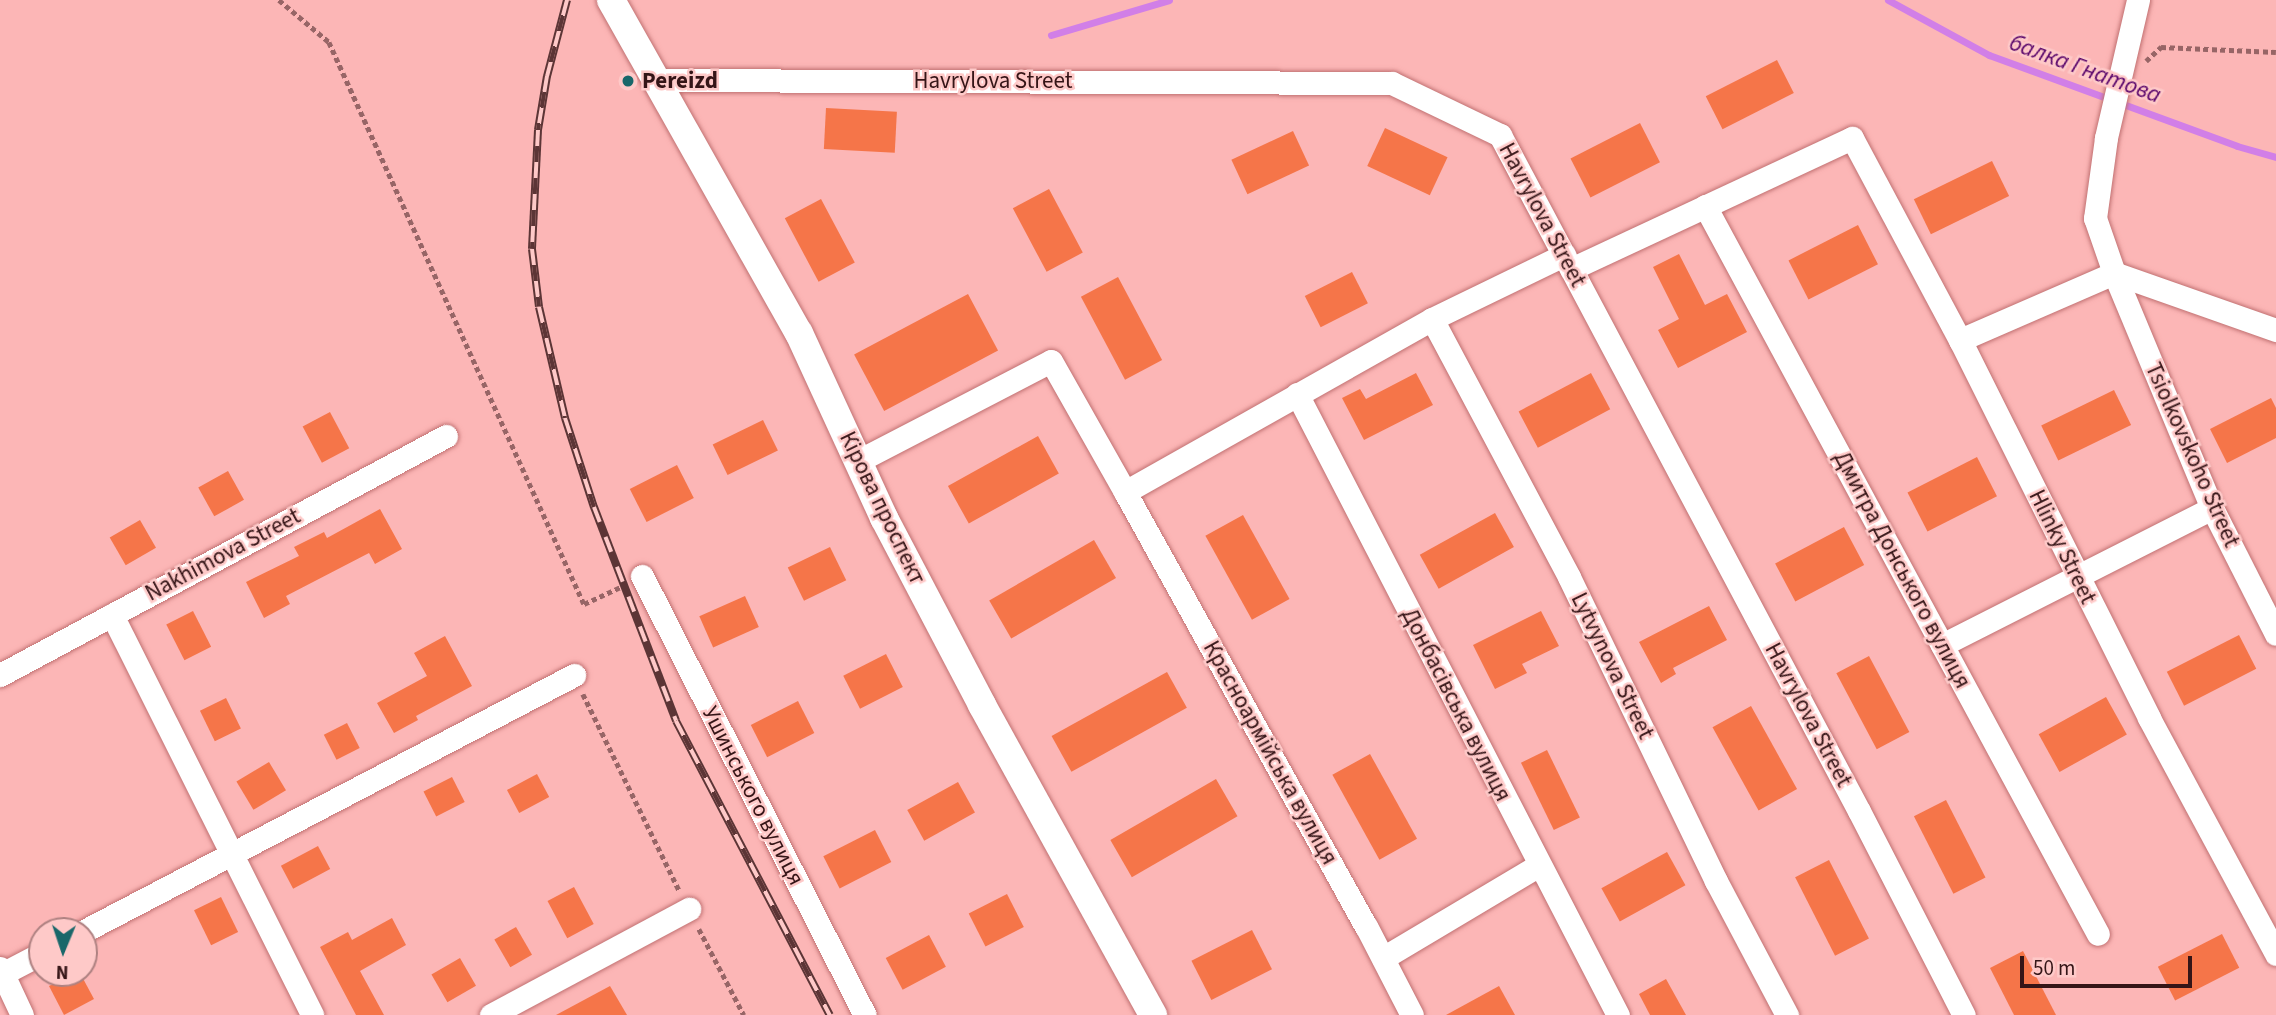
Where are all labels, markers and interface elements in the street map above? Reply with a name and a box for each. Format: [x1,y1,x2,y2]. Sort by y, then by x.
water label: балка Гнатова [2005,28,2165,110]
place label: Pereizd [642,67,718,95]
street label: Havrylova Street [914,67,1072,95]
marker: Pereizd [620,73,636,89]
street label: Havrylova Street [1492,138,1592,292]
street label: Tsiolkovskoho Street [2139,359,2245,551]
street label: Кірова проспект [833,427,931,589]
street label: Дмитра Донського вулиця [1828,447,1976,693]
street label: Hlinky Street [2023,485,2101,609]
street label: Nakhimova Street [141,503,305,607]
street label: Lytvynova Street [1565,588,1659,744]
street label: Донбасівська вулиця [1395,604,1517,806]
street label: Красноармійська вулиця [1197,636,1343,870]
street label: Havrylova Street [1758,638,1858,792]
street label: Ушинського вулиця [696,702,810,890]
north arrow [28,917,98,987]
scale bar [2024,942,2196,986]
text: 50 m [2033,953,2075,983]
text: N [56,958,69,985]

